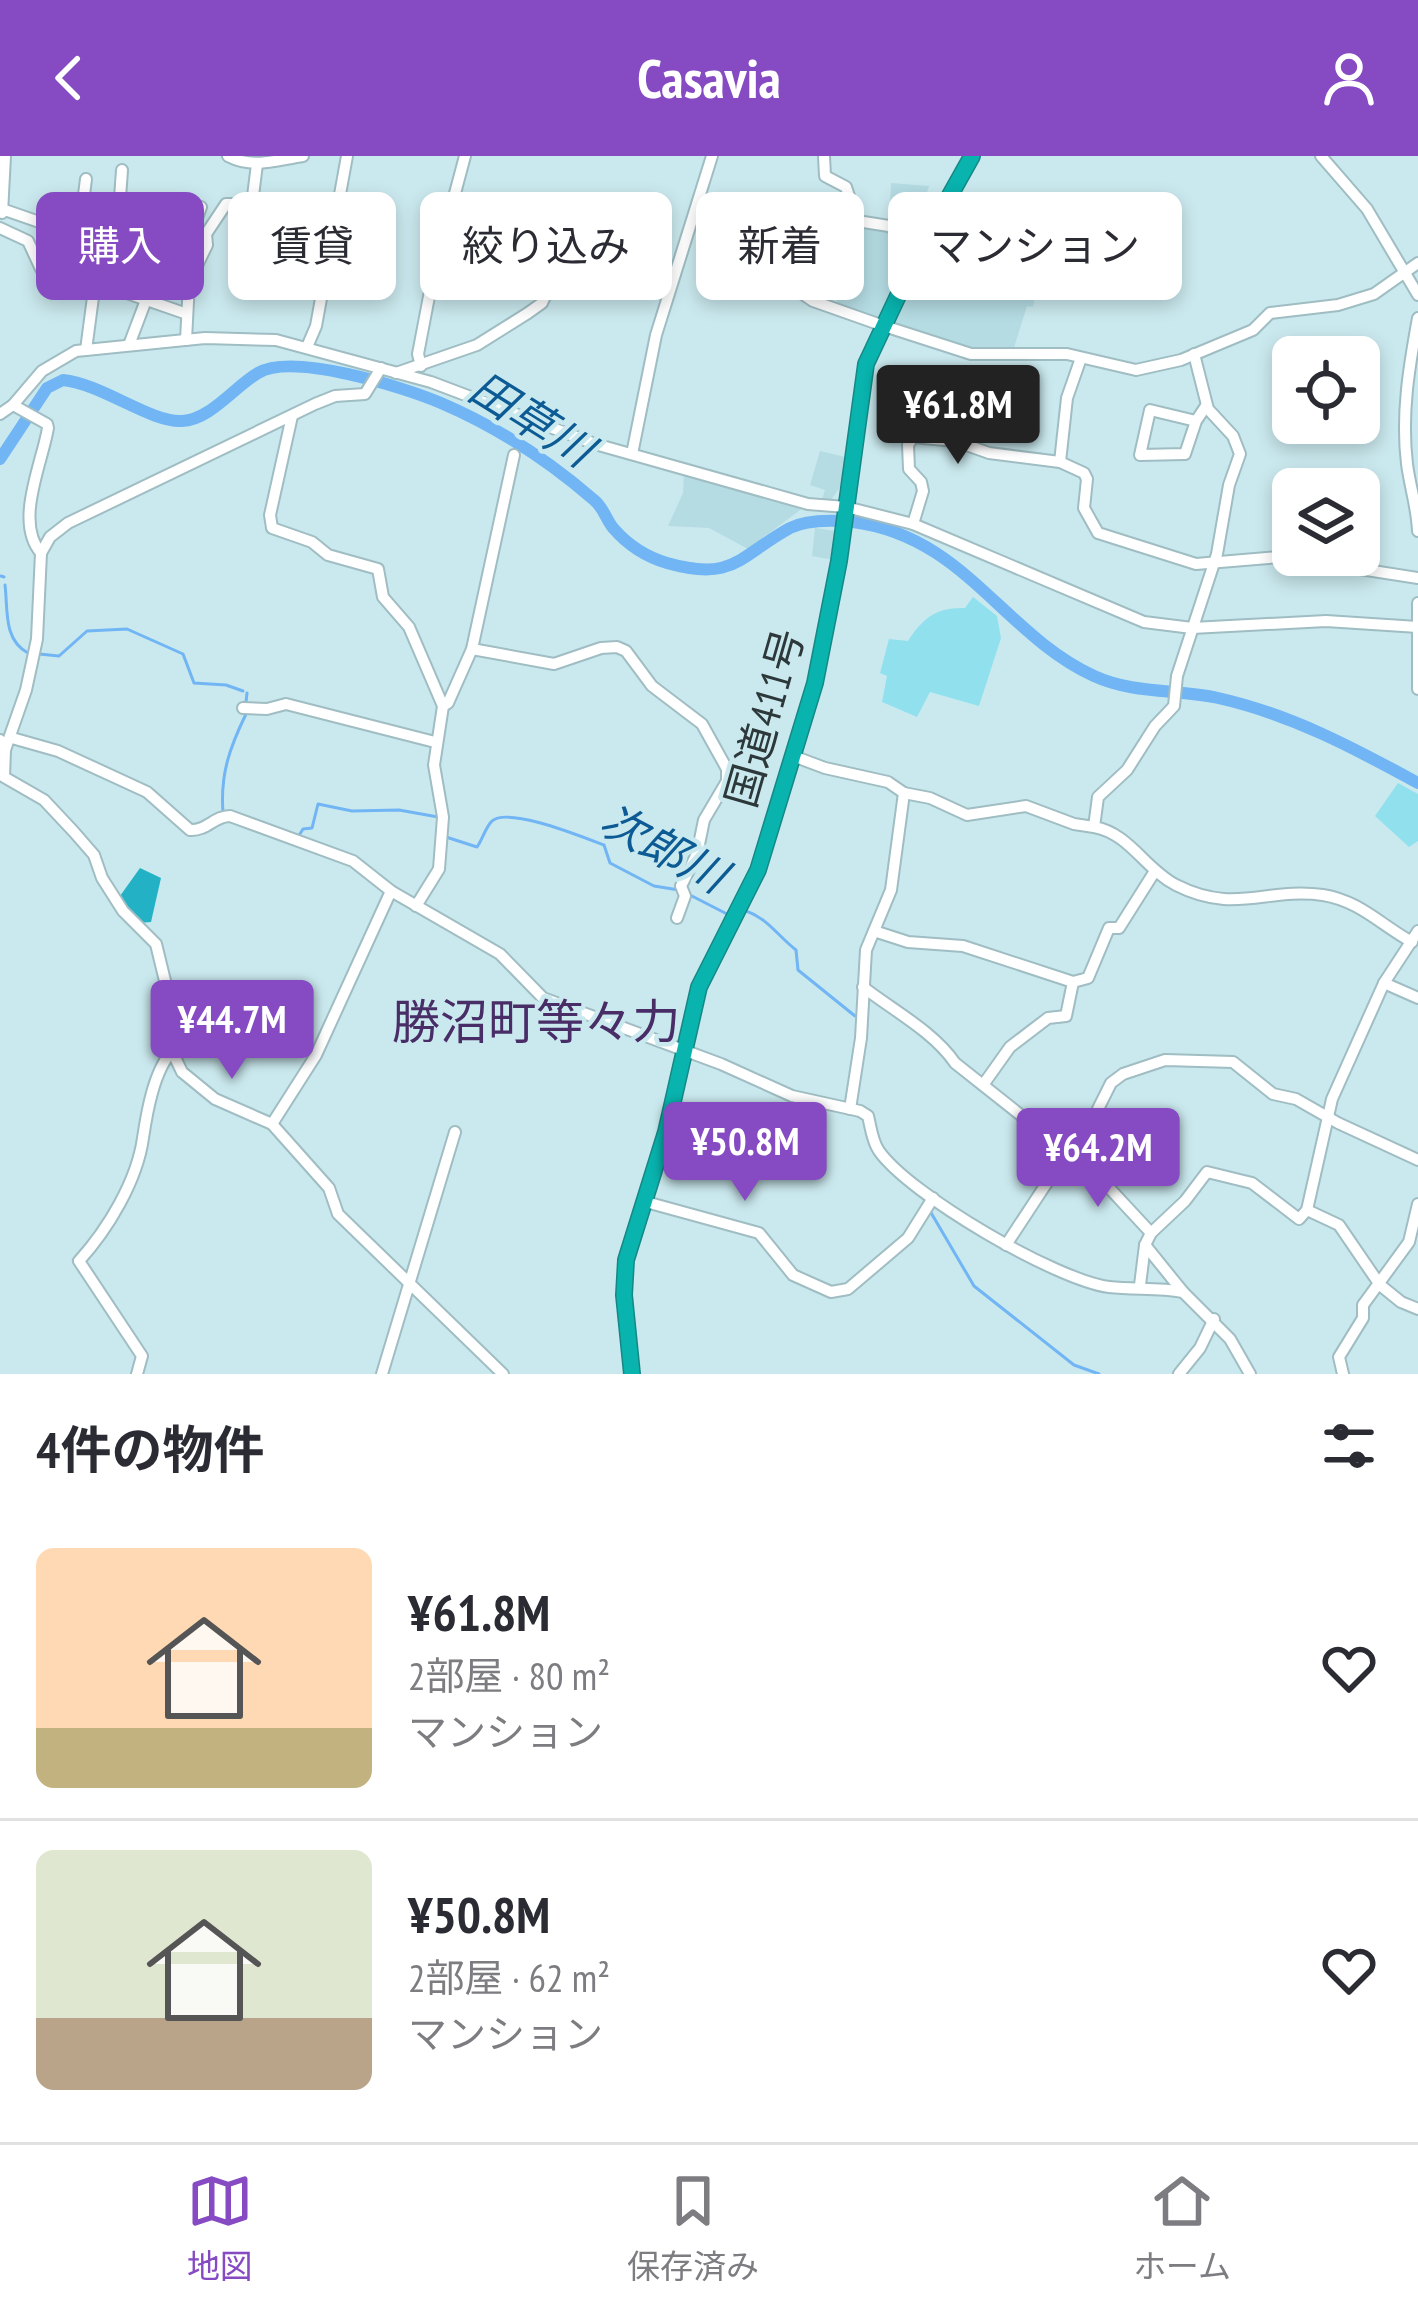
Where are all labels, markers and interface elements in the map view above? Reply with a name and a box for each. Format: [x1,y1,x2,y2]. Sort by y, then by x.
text: Casavia [637,43,781,113]
icon: back [36,45,102,111]
icon: person [1316,45,1382,111]
chip: 購入 [36,192,204,300]
chip: 賃貸 [228,192,396,300]
chip: 絞り込み [420,192,672,300]
chip: 新着 [696,192,864,300]
chip: マンション [888,192,1182,300]
map controls [1272,336,1380,576]
button: locate [1272,336,1380,444]
water label: 田草川 [459,358,608,480]
pin: ¥61.8M [860,365,1056,467]
text: ¥61.8M [904,378,1012,429]
button: layers [1272,468,1380,576]
street label: 国道411号 [712,623,816,813]
water label: 次郎川 [591,790,741,906]
pin: ¥44.7M [134,980,330,1082]
district label: 勝沼町等々力 [392,990,680,1052]
text: ¥44.7M [178,993,286,1044]
pin: ¥50.8M [647,1102,843,1204]
pin: ¥64.2M [1000,1108,1196,1210]
text: ¥50.8M [691,1115,799,1166]
text: ¥64.2M [1044,1121,1152,1172]
icon: filters [1316,1413,1382,1479]
text: 4件の物件 [36,1416,264,1482]
text: ¥61.8M [408,1579,550,1645]
icon: home [132,1596,276,1740]
icon: heart [1316,1635,1382,1701]
text: 2部屋 · 80 m² [408,1650,610,1701]
text: マンション [408,1706,603,1757]
text: ¥50.8M [408,1881,550,1947]
icon: home [132,1898,276,2042]
icon: heart [1316,1937,1382,2003]
text: 2部屋 · 62 m² [408,1952,610,2003]
text: マンション [408,2008,603,2059]
tab: 地図 [187,2168,253,2288]
tab: 保存済み [627,2168,759,2288]
tab: ホーム [1133,2168,1231,2288]

